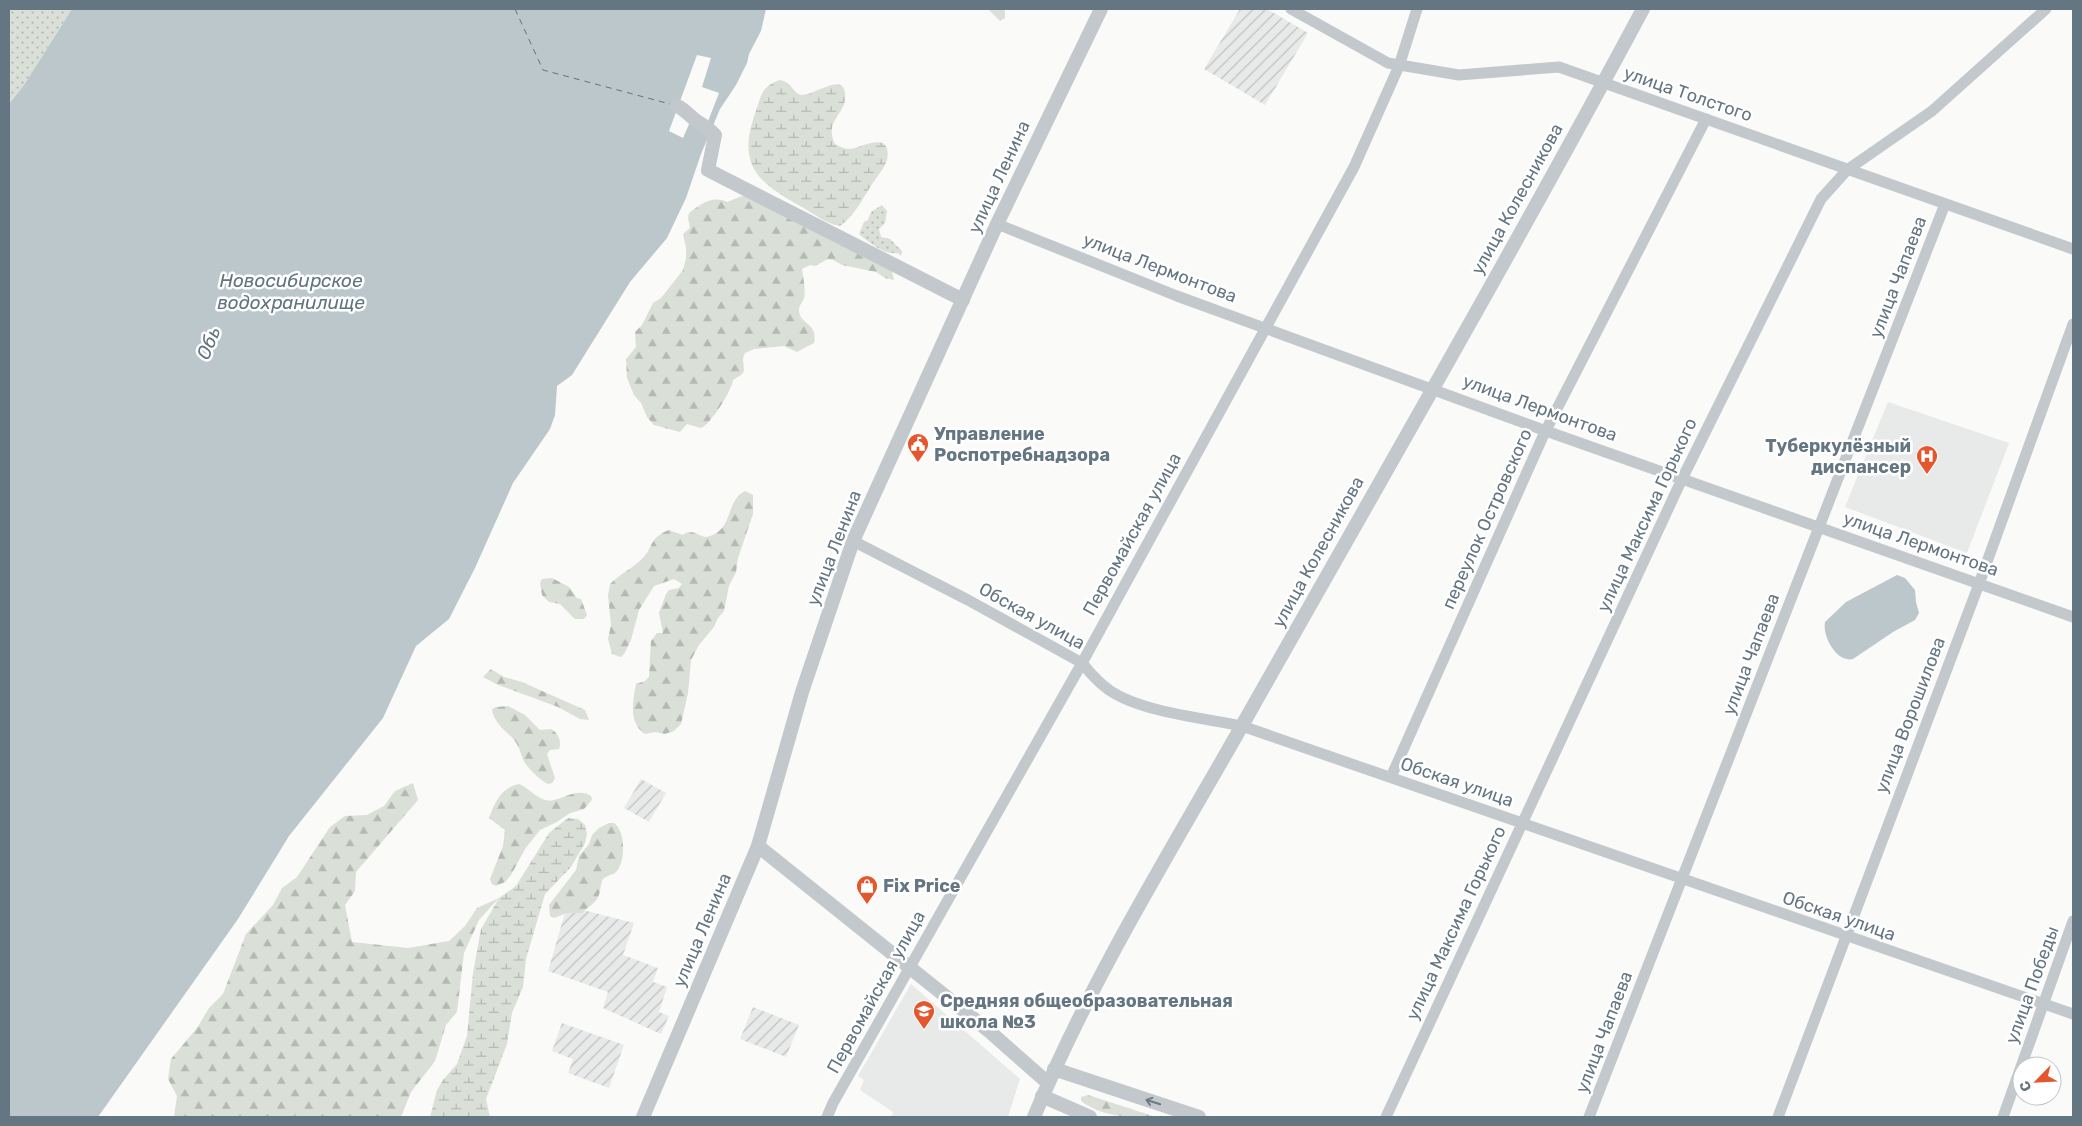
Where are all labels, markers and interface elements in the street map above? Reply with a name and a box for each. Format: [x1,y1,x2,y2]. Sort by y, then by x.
street label: улица Толстого [1621,62,1755,126]
street label: улица Ленина [963,117,1035,237]
street label: улица Колесникова [1466,120,1568,278]
street label: улица Чапаева [1865,213,1931,341]
street label: улица Лермонтова [1080,229,1240,307]
water label: Новосибирское водохранилище [217,269,365,314]
water label: Обь [192,323,225,363]
street label: улица Лермонтова [1460,370,1620,446]
street label: улица Максима Горького [1592,414,1702,616]
place label: Управление Роспотребнадзора [934,423,1110,466]
street label: переулок Островского [1437,425,1537,613]
public building icon: Управление Роспотребнадзора [906,432,930,463]
place label: Туберкулёзный диспансер [1765,435,1911,478]
hospital icon: Туберкулёзный диспансер [1915,444,1939,475]
street label: Первомайская улица [1078,449,1186,619]
street label: улица Колесникова [1267,473,1369,631]
street label: улица Ленина [802,487,866,609]
street label: улица Лермонтова [1840,507,2002,581]
street label: Обская улица [975,578,1089,654]
street label: улица Чапаева [1718,590,1784,718]
street label: улица Ворошилова [1870,634,1950,796]
street label: Обская улица [1398,752,1516,812]
street label: улица Максима Горького [1401,822,1511,1024]
street label: улица Ленина [668,870,736,990]
shop icon: Fix Price [855,874,879,905]
place label: Fix Price [883,875,961,897]
street label: Обская улица [1780,886,1898,946]
street label: Первомайская улица [822,907,930,1077]
street label: улица Победы [2001,923,2063,1047]
street label: улица Чапаева [1571,968,1637,1096]
place label: Средняя общеобразовательная школа №3 [940,990,1233,1033]
school or university icon: Средняя общеобразовательная школа №3 [912,999,936,1030]
north arrow [2012,1056,2062,1106]
text: С [2016,1078,2035,1094]
one-way arrow [1145,1097,1161,1106]

